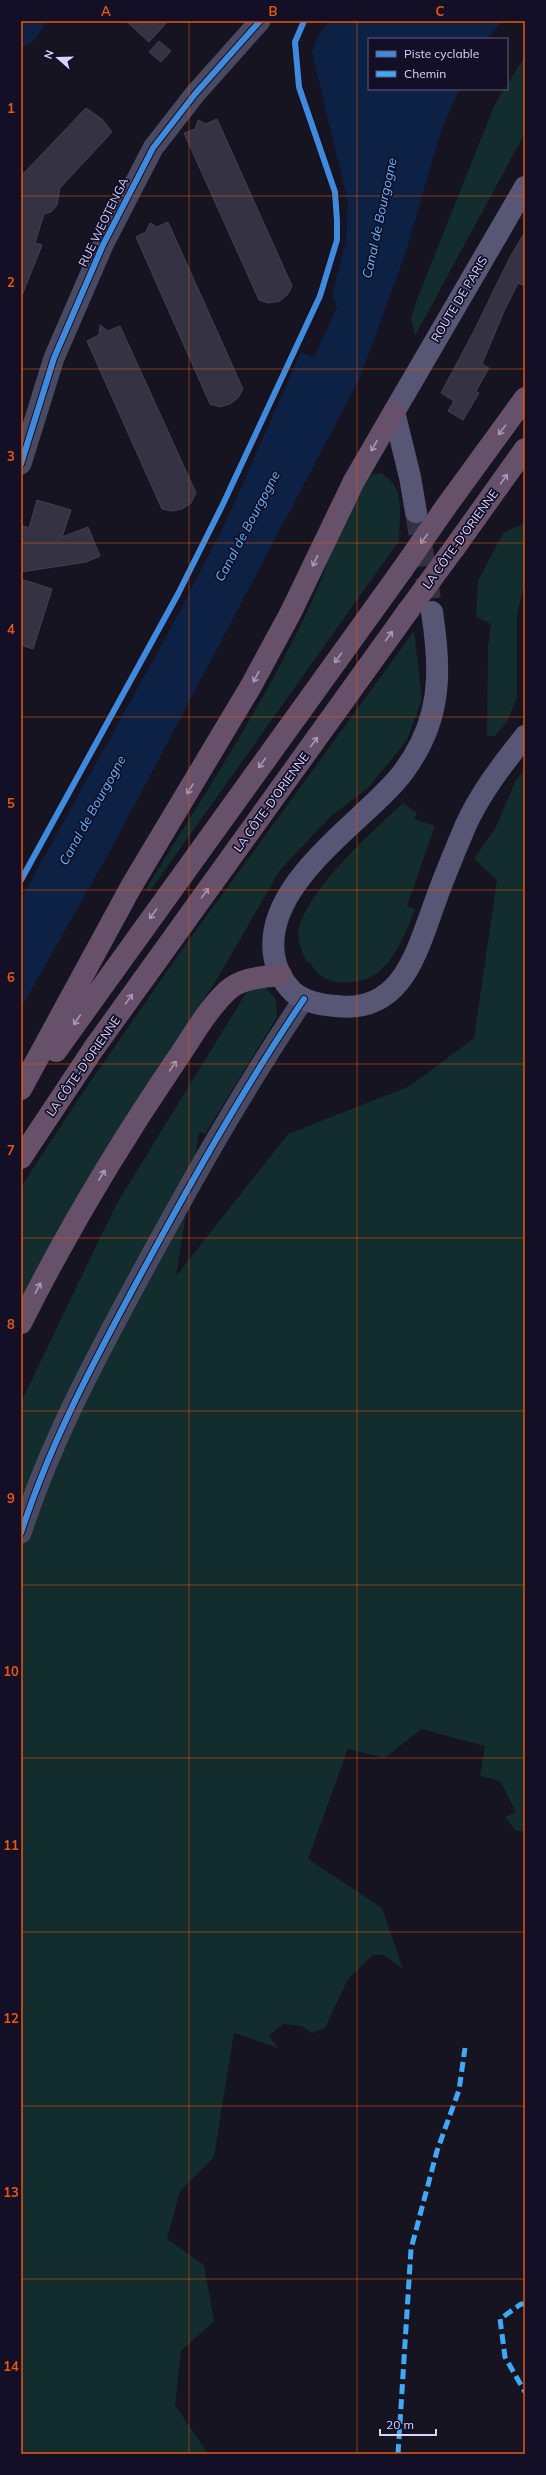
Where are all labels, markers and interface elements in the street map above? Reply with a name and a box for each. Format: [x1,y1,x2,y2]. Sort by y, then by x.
text: A [101,3,111,19]
text: B [269,3,278,19]
text: C [436,3,445,19]
north arrow [38,38,78,78]
legend [368,38,508,90]
text: Piste cyclable [404,46,479,61]
text: N [41,48,57,61]
text: Chemin [404,66,446,81]
text: 1 [7,100,15,116]
water label: Canal de Bourgogne [358,156,400,280]
street label: RUE WEOTENGA [75,175,131,269]
street label: ROUTE DE PARIS [427,253,491,345]
text: 2 [7,274,15,290]
one-way arrow [498,424,506,435]
one-way arrow [370,439,378,451]
text: 3 [7,448,15,464]
water label: Canal de Bourgogne [211,468,283,584]
one-way arrow [500,473,508,484]
street label: LA CÔTE-D'ORIENNE [419,487,501,591]
one-way arrow [420,533,428,544]
one-way arrow [311,555,318,567]
text: 4 [7,621,15,637]
one-way arrow [385,631,394,642]
one-way arrow [334,652,342,663]
one-way arrow [252,671,259,683]
one-way arrow [310,737,318,748]
street label: LA CÔTE-D'ORIENNE [230,750,312,854]
water label: Canal de Bourgogne [55,752,129,868]
one-way arrow [258,758,266,769]
one-way arrow [185,783,193,795]
text: 5 [7,795,15,811]
one-way arrow [201,888,209,899]
one-way arrow [149,908,157,919]
text: 6 [7,969,15,985]
one-way arrow [125,993,133,1004]
street label: LA CÔTE-D'ORIENNE [43,1013,123,1119]
one-way arrow [73,1014,81,1025]
one-way arrow [169,1061,177,1072]
text: 7 [7,1142,15,1158]
one-way arrow [99,1169,107,1181]
one-way arrow [35,1283,43,1295]
text: 8 [7,1316,15,1332]
text: 9 [7,1490,15,1506]
text: 10 [3,1663,19,1679]
text: 11 [3,1837,19,1853]
text: 12 [3,2010,19,2026]
text: 13 [3,2184,19,2200]
text: 14 [3,2358,19,2374]
scale bar [380,2411,436,2437]
text: 20 m [386,2417,414,2432]

